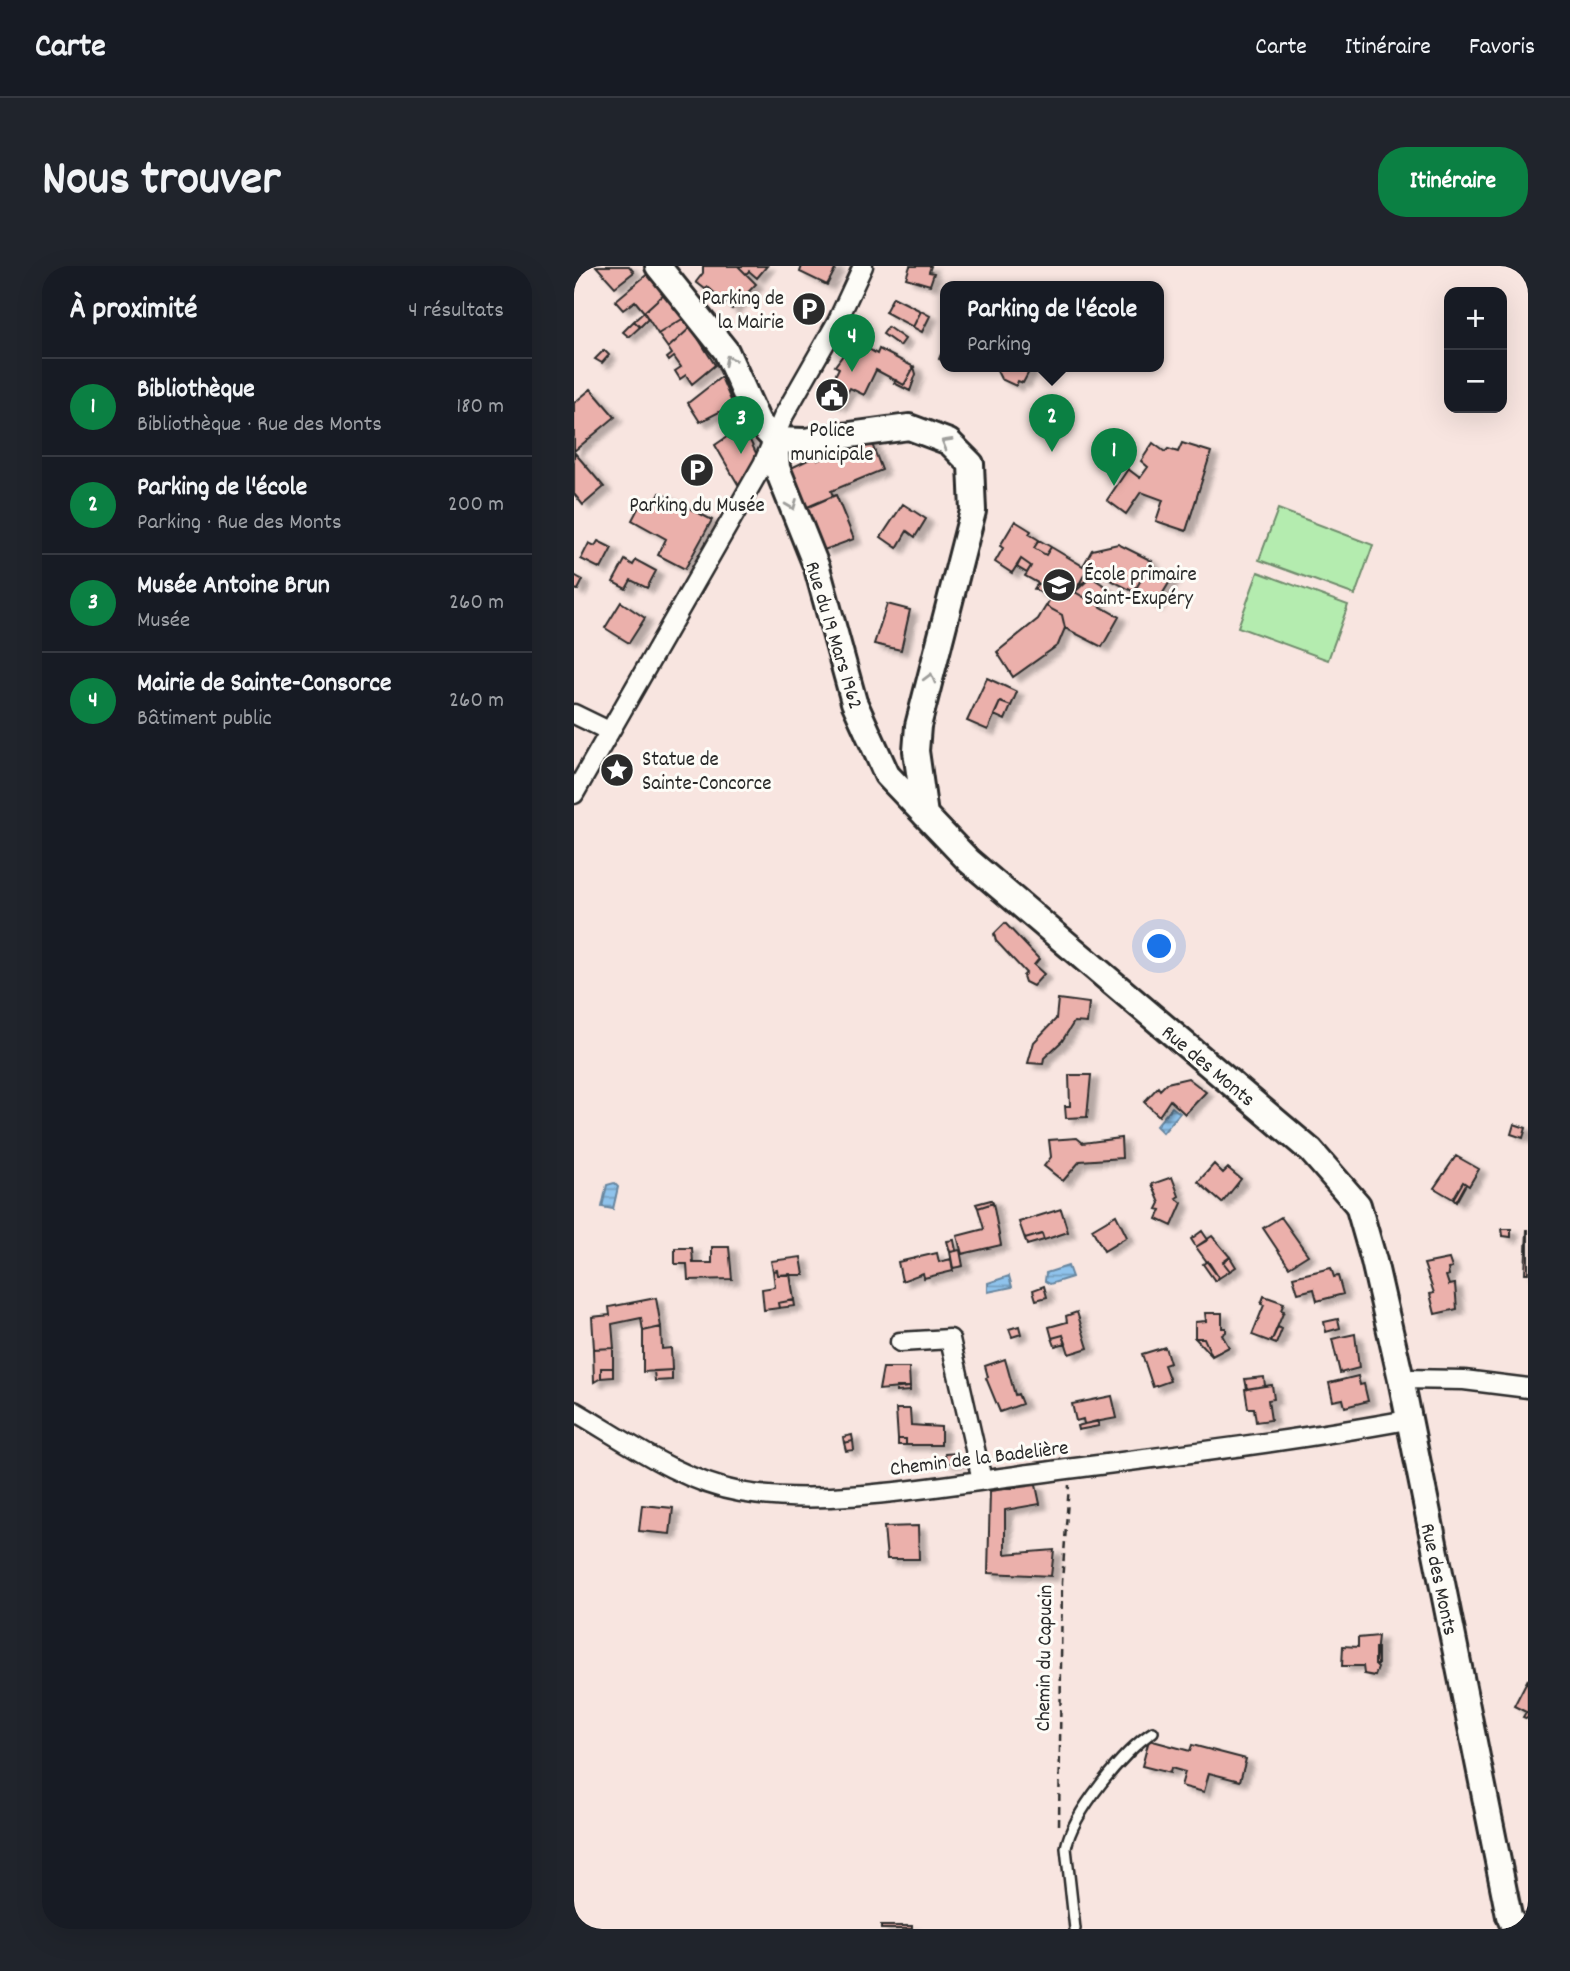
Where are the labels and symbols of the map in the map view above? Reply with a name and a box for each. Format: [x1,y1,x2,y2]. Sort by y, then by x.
place label: Parking de la Mairie [702,285,784,339]
parking icon: Parking de la Mairie [790,290,828,328]
pin: 4 [829,314,875,372]
one-way arrow [724,355,738,367]
public building icon: Police municipale [813,376,851,414]
pin: 2 [1029,394,1075,452]
pin: 3 [718,396,764,454]
place label: Police municipale [790,417,874,471]
pin: 1 [1091,428,1137,486]
one-way arrow [941,438,954,451]
parking icon: Parking du Musée [678,451,716,489]
place label: Parking du Musée [629,492,765,522]
one-way arrow [783,499,797,511]
street label: Rue du 19 Mars 1962 [795,558,869,714]
place label: École primaire Saint-Exupéry [1084,561,1197,615]
school or university icon: École primaire Saint-Exupéry [1040,566,1078,604]
one-way arrow [922,672,936,684]
place label: Statue de Sainte-Concorce [642,746,772,800]
place icon: Statue de Sainte-Concorce [598,751,636,789]
your location [1142,929,1176,963]
street label: Rue des Monts [1154,1019,1260,1115]
street label: Chemin de la Badelière [889,1434,1070,1486]
street label: Rue des Monts [1411,1521,1464,1639]
street label: Chemin du Capucin [1030,1584,1062,1732]

